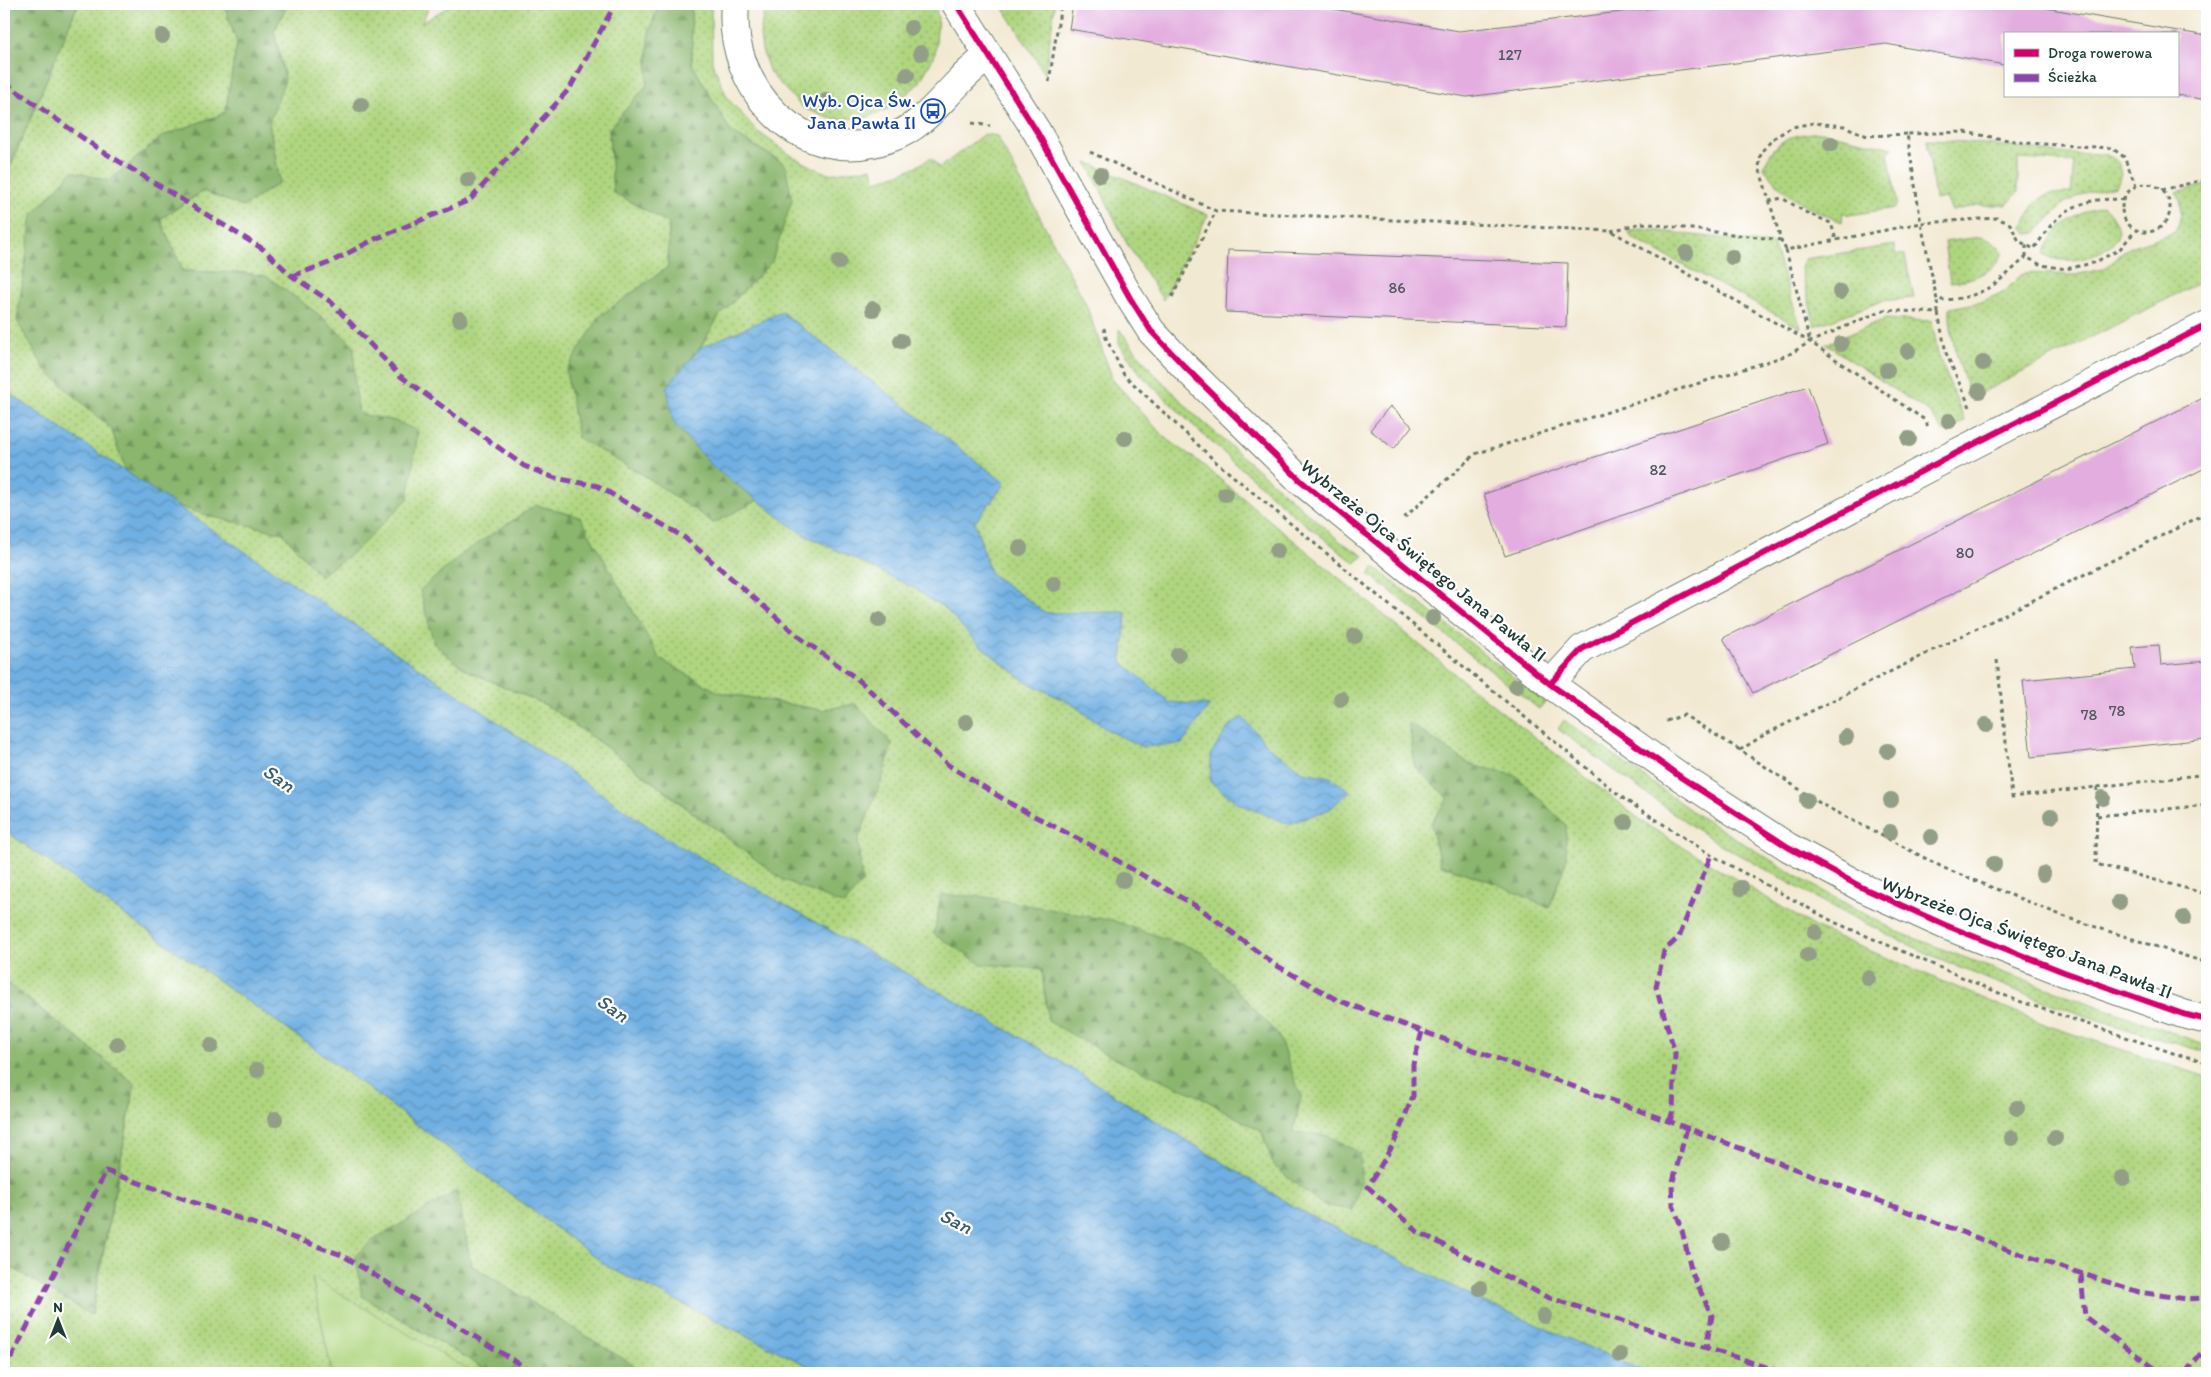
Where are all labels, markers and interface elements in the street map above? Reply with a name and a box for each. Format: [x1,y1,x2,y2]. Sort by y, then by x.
legend [2004,32,2178,98]
text: Droga rowerowa [2048,44,2152,62]
house number: 127 [1498,45,1522,64]
text: Ścieżka [2048,68,2097,86]
place label: Wyb. Ojca Św. Jana Pawła II [802,89,916,134]
bus stop icon: Wyb. Ojca Św. Jana Pawła II [920,98,946,124]
house number: 86 [1388,278,1406,297]
street label: Wybrzeże Ojca Świętego Jana Pawła II [1296,454,1551,667]
house number: 82 [1649,460,1667,479]
house number: 80 [1956,543,1974,562]
house number: 78 [2109,701,2126,720]
house number: 78 [2081,705,2098,724]
water label: San [259,759,300,798]
street label: Wybrzeże Ojca Świętego Jana Pawła II [1878,871,2175,1004]
water label: San [593,989,634,1028]
water label: San [936,1203,977,1239]
north arrow [32,1294,82,1344]
text: N [53,1299,63,1316]

